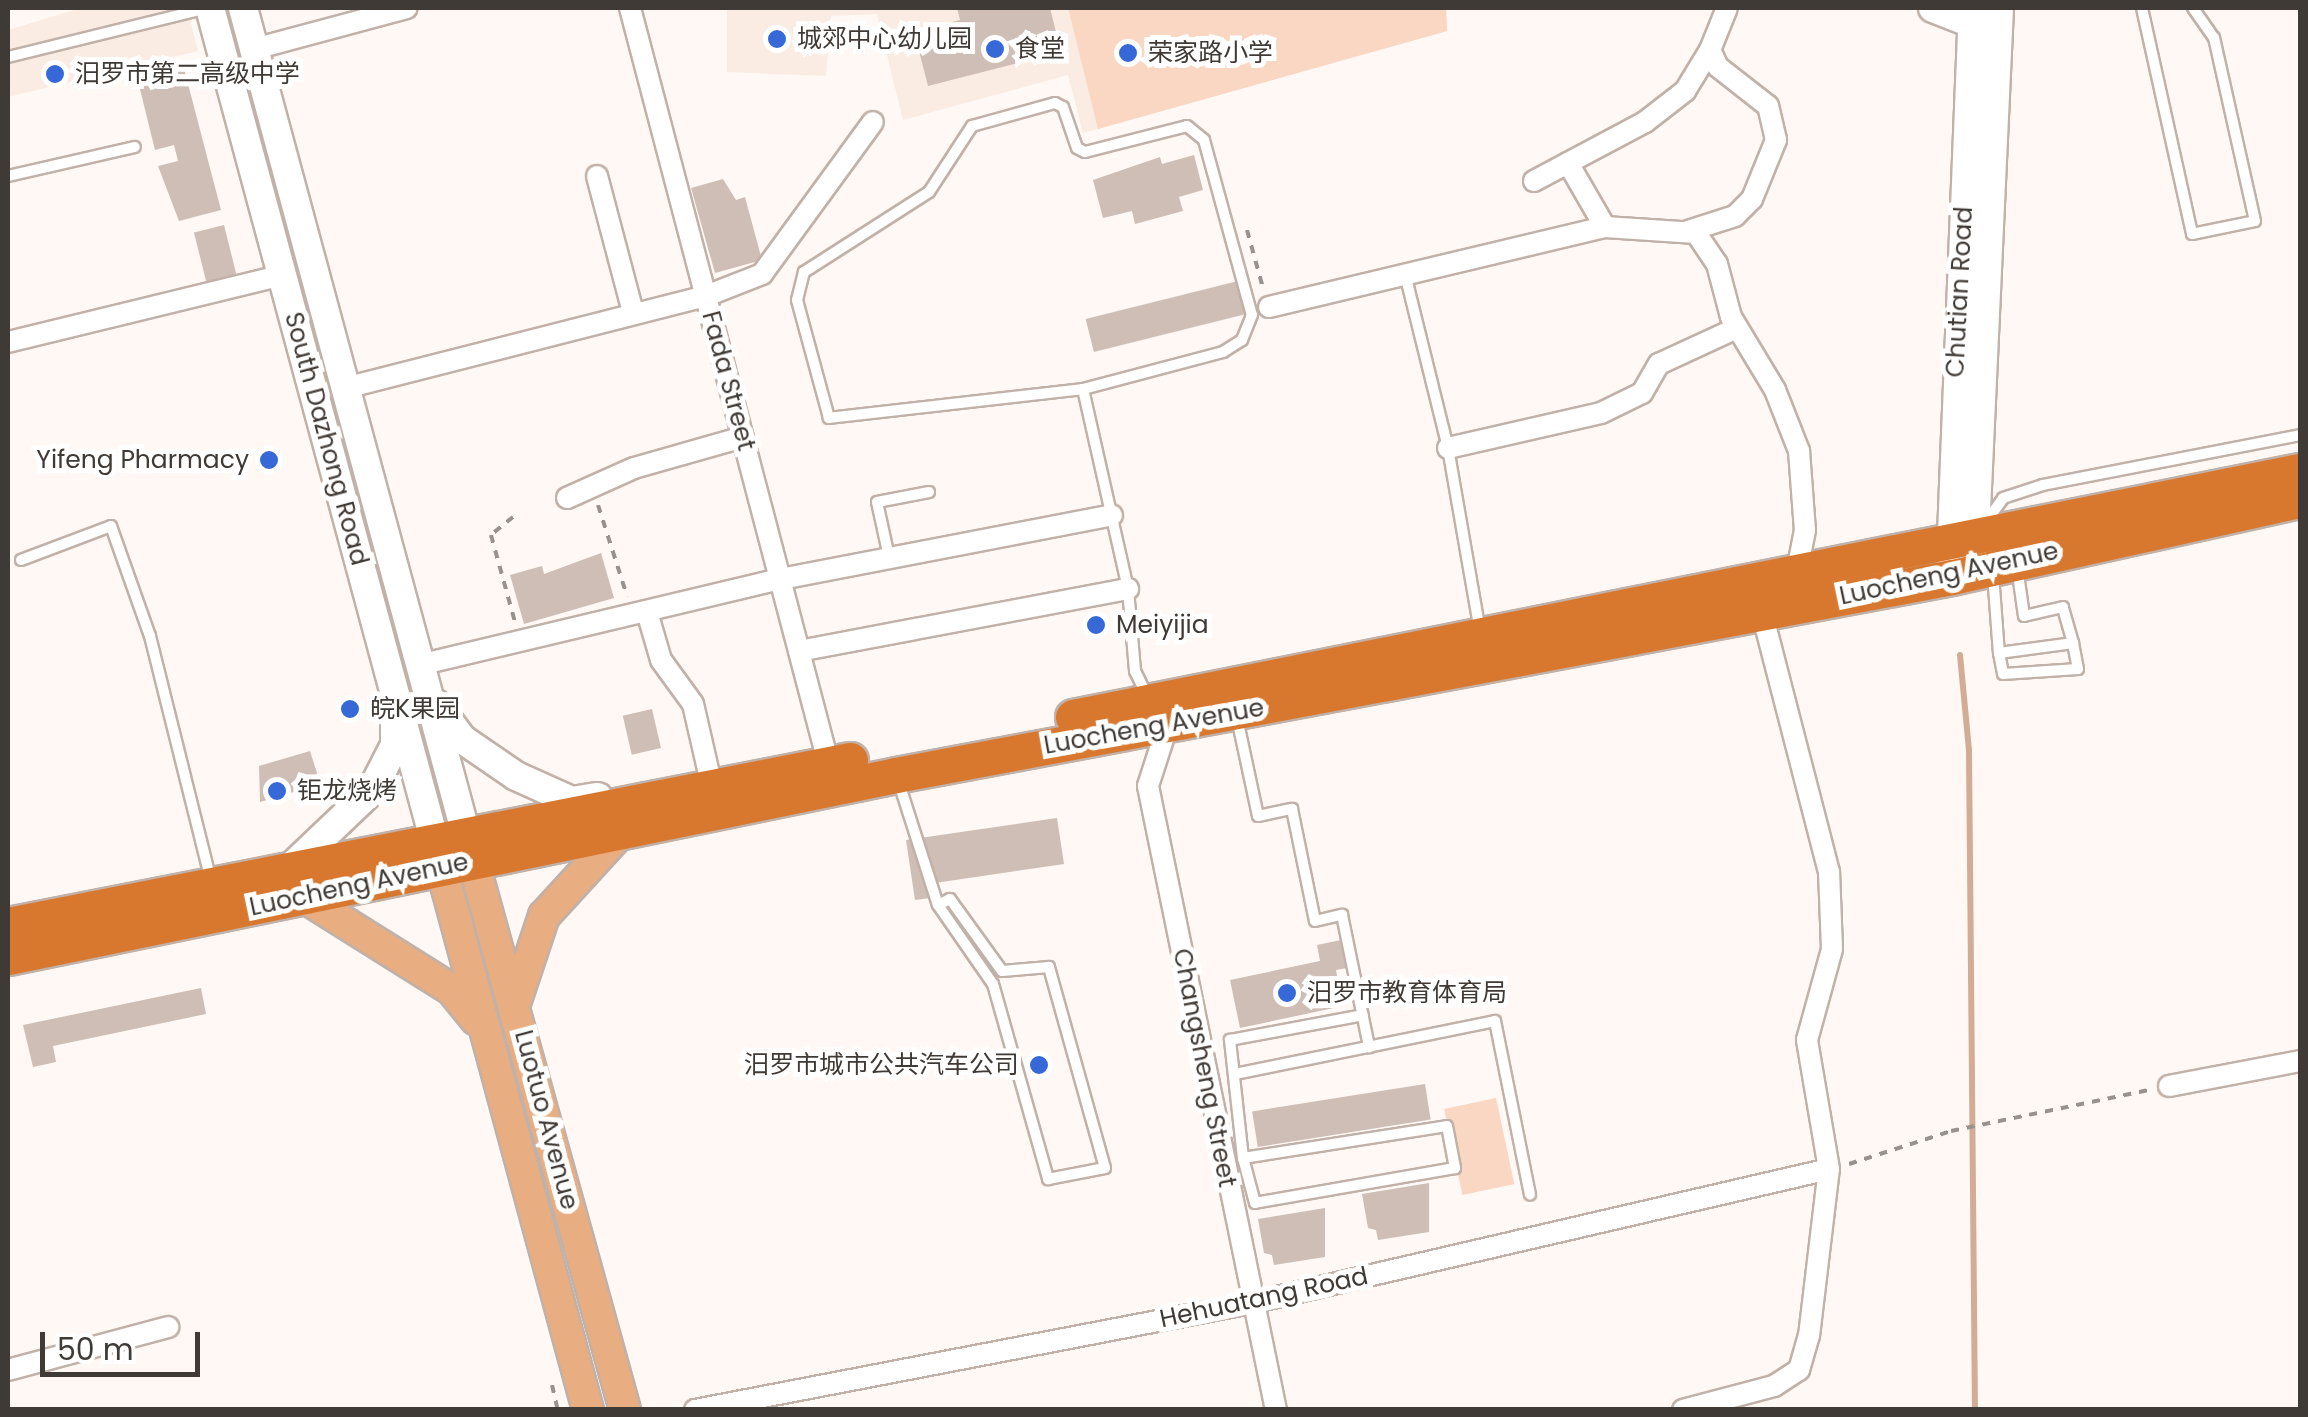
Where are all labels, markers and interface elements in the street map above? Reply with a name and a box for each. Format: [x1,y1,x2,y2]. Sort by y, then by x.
place label: 城郊中心幼儿园 [797,24,972,54]
marker: 城郊中心幼儿园 [766,28,788,50]
place label: 食堂 [1015,34,1065,64]
marker: 食堂 [984,38,1006,60]
place label: 荣家路小学 [1148,38,1273,68]
marker: 荣家路小学 [1117,42,1139,64]
place label: 汨罗市第二高级中学 [75,59,300,89]
marker: 汨罗市第二高级中学 [44,63,66,85]
street label: Chutian Road [1941,206,1979,378]
street label: Fada Street [695,308,761,454]
street label: South Dazhong Road [278,309,374,569]
place label: Yifeng Pharmacy [36,445,249,475]
marker: Yifeng Pharmacy [258,449,280,471]
street label: Luocheng Avenue [1837,536,2061,612]
place label: Meiyijia [1116,610,1209,640]
marker: Meiyijia [1085,614,1107,636]
street label: Luocheng Avenue [1042,693,1266,761]
place label: 皖K果园 [370,694,460,724]
marker: 皖K果园 [339,698,361,720]
place label: 钜龙烧烤 [297,776,397,806]
marker: 钜龙烧烤 [266,780,288,802]
street label: Luocheng Avenue [247,847,471,923]
street label: Changsheng Street [1166,946,1242,1190]
place label: 汨罗市教育体育局 [1307,978,1507,1008]
marker: 汨罗市教育体育局 [1276,982,1298,1004]
street label: Luotuo Avenue [508,1027,584,1213]
place label: 汨罗市城市公共汽车公司 [744,1050,1019,1080]
marker: 汨罗市城市公共汽车公司 [1028,1054,1050,1076]
street label: Hehuatang Road [1157,1261,1371,1335]
scale bar [45,1312,205,1374]
text: 50 m [57,1328,134,1371]

